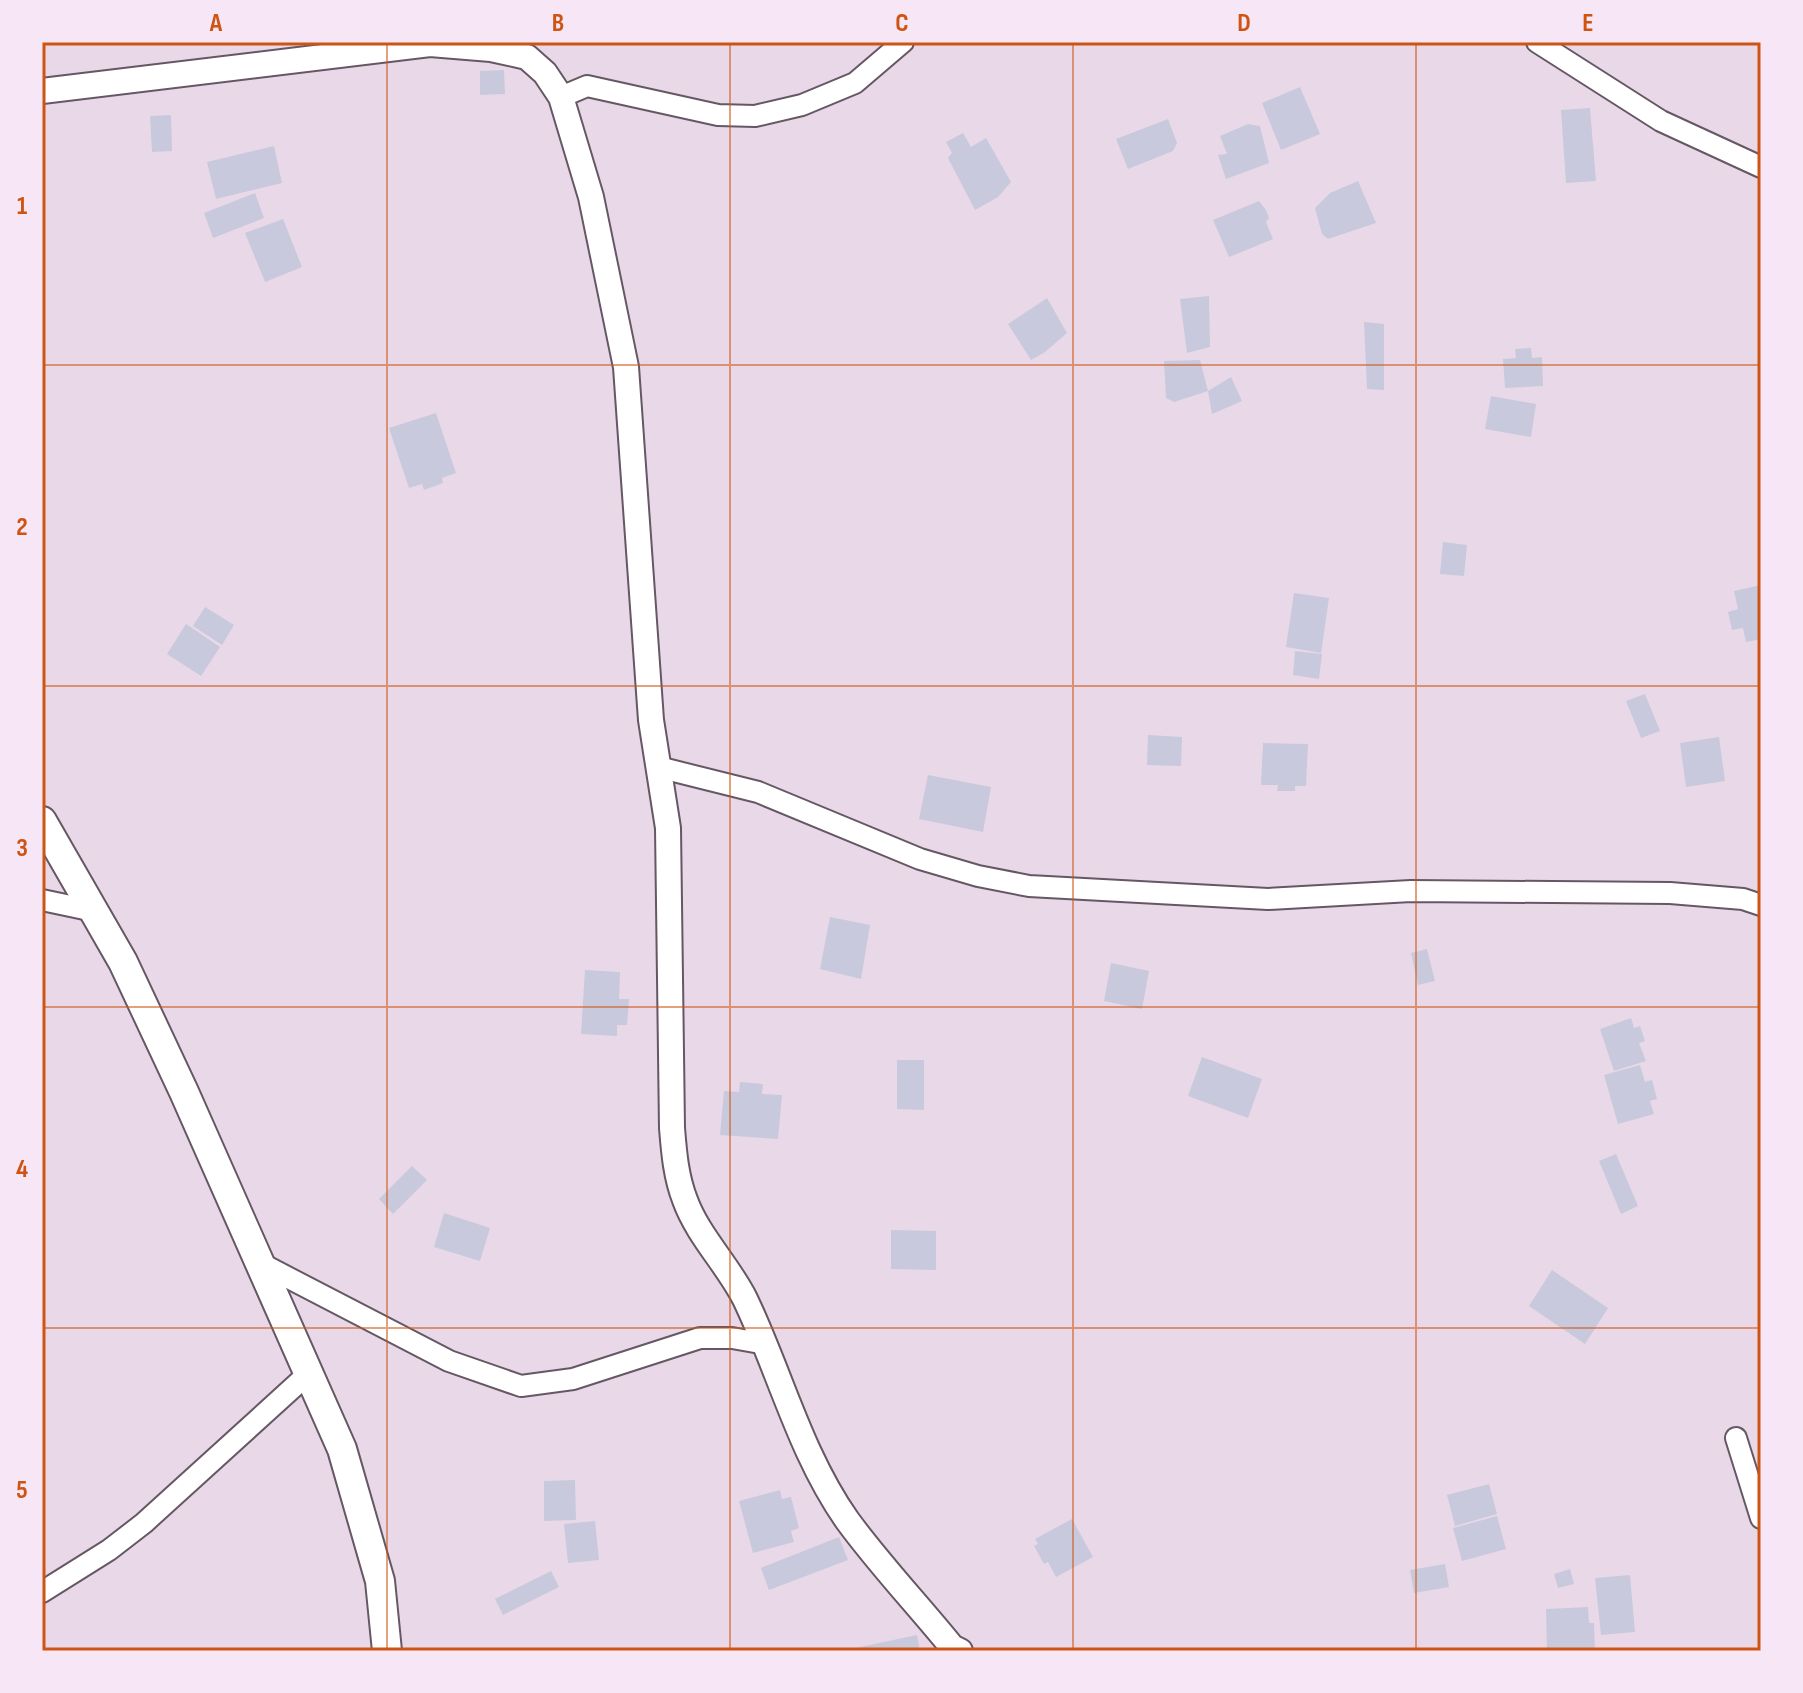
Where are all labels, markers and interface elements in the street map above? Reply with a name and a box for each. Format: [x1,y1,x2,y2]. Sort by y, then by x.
text: A [209,8,223,39]
text: B [552,8,564,39]
text: C [895,8,909,39]
text: D [1237,8,1251,39]
text: E [1582,8,1594,39]
text: 1 [17,191,27,222]
text: 2 [16,512,28,543]
text: 3 [16,833,28,864]
text: 4 [16,1154,28,1185]
text: 5 [16,1475,28,1506]

